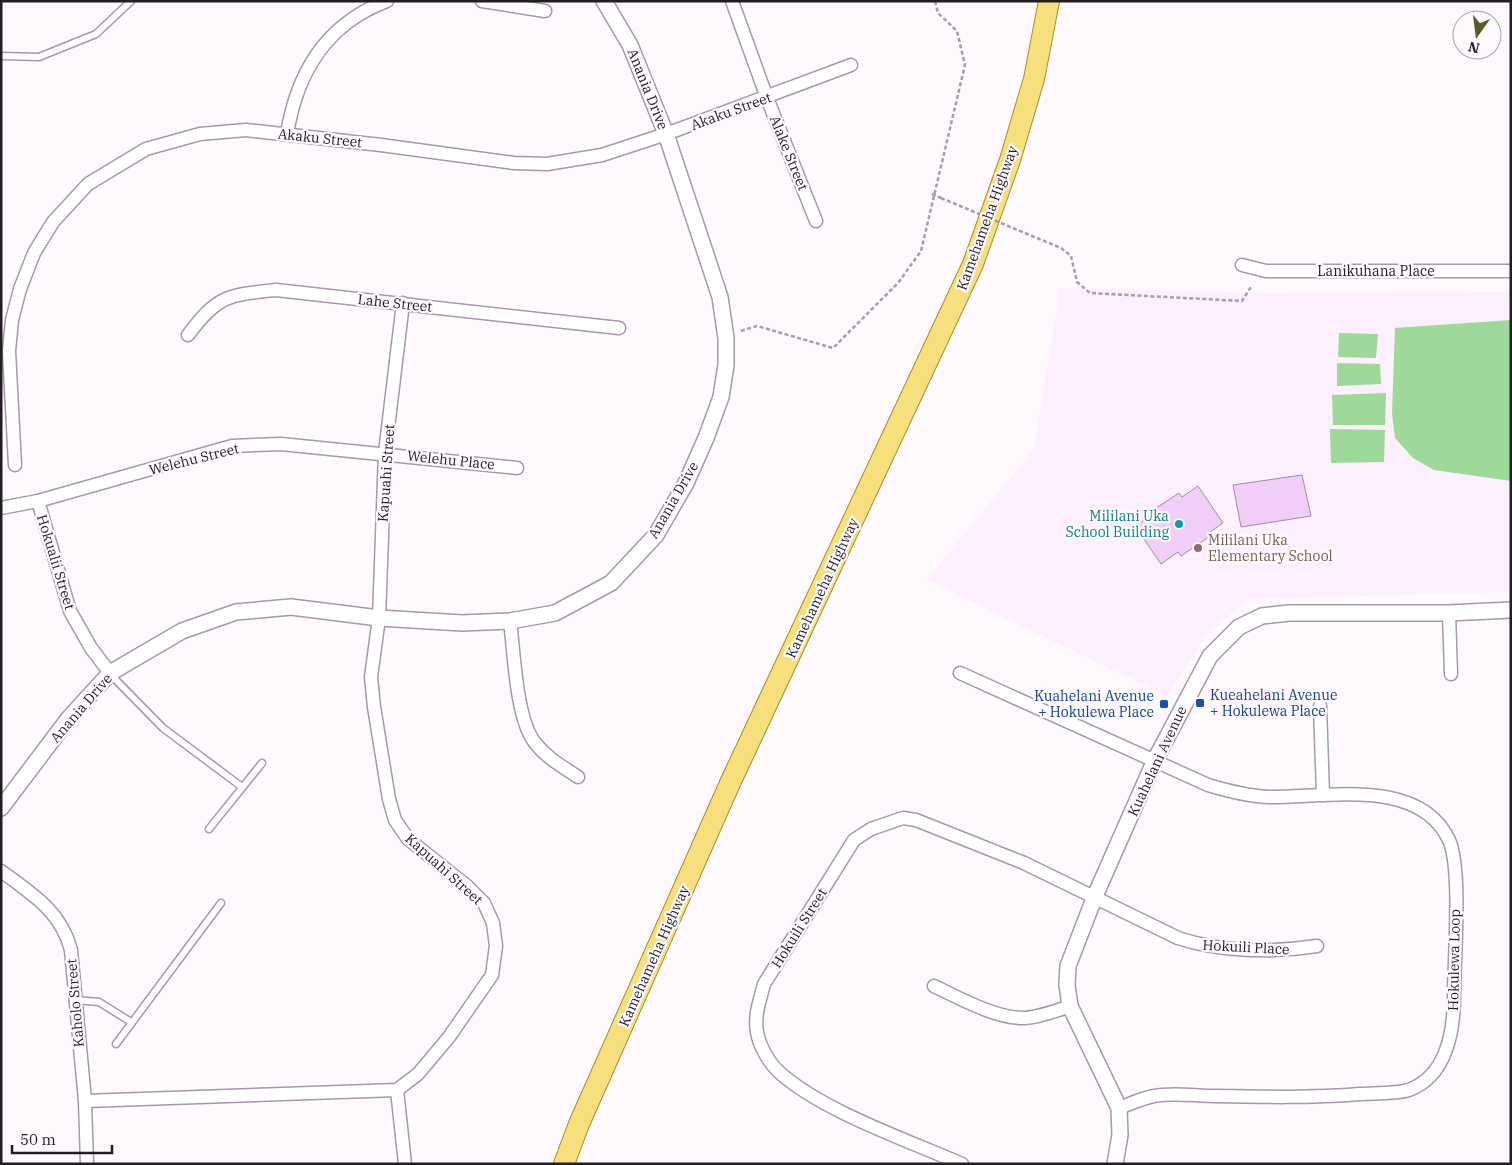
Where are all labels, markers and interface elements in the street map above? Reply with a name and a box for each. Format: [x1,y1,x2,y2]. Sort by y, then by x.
north arrow [1452,10,1502,60]
text: N [1466,38,1481,58]
street label: Anania Drive [624,46,672,132]
street label: Akaku Street [688,88,774,134]
street label: Alake Street [766,113,812,193]
street label: Akaku Street [277,125,363,151]
street label: Kamehameha Highway [952,143,1022,293]
street label: Lanikuhana Place [1317,262,1435,280]
street label: Lahe Street [357,290,433,316]
street label: Kapuahi Street [374,423,398,522]
street label: Welehu Street [147,439,241,479]
street label: Welehu Place [406,446,496,474]
street label: Anania Drive [644,458,702,542]
place label: Mililani Uka School Building [1065,507,1169,541]
street label: Hokualii Street [33,512,79,612]
street label: Kamehameha Highway [782,515,863,661]
marker: Mililani Uka School Building [1173,518,1185,530]
place label: Mililani Uka Elementary School [1208,531,1333,565]
marker: Mililani Uka Elementary School [1192,542,1204,554]
street label: Anania Drive [46,670,116,746]
place label: Kueahelani Avenue + Hokulewa Place [1210,686,1337,720]
place label: Kuahelani Avenue + Hokulewa Place [1034,687,1154,721]
marker: Kueahelani Avenue + Hokulewa Place [1194,697,1206,709]
marker: Kuahelani Avenue + Hokulewa Place [1158,698,1170,710]
street label: Kuahelani Avenue [1124,703,1190,819]
street label: Kapuahi Street [402,830,486,908]
street label: Kamehameha Highway [615,882,693,1029]
street label: Hokuili Street [767,885,831,971]
street label: Hokulewa Loop [1444,909,1464,1011]
street label: Hokuili Place [1202,936,1290,958]
street label: Kaholo Street [62,958,88,1048]
scale bar [12,1122,112,1154]
text: 50 m [20,1130,56,1149]

